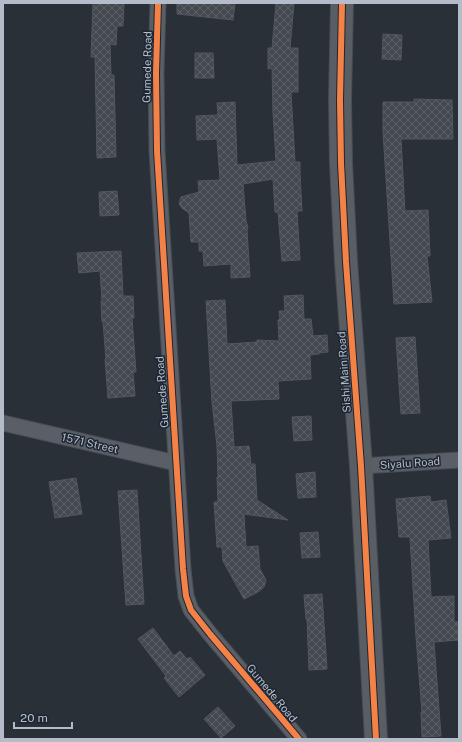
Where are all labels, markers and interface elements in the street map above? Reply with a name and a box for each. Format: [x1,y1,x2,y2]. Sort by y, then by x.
street label: Gumede Road [140,31,154,103]
street label: Sishi Main Road [335,331,353,413]
street label: Gumede Road [154,356,170,428]
street label: 1571 Street [61,431,119,455]
street label: Siyalu Road [380,455,440,471]
street label: Gumede Road [244,662,300,724]
scale bar [14,704,72,730]
text: 20 m [20,711,48,725]

